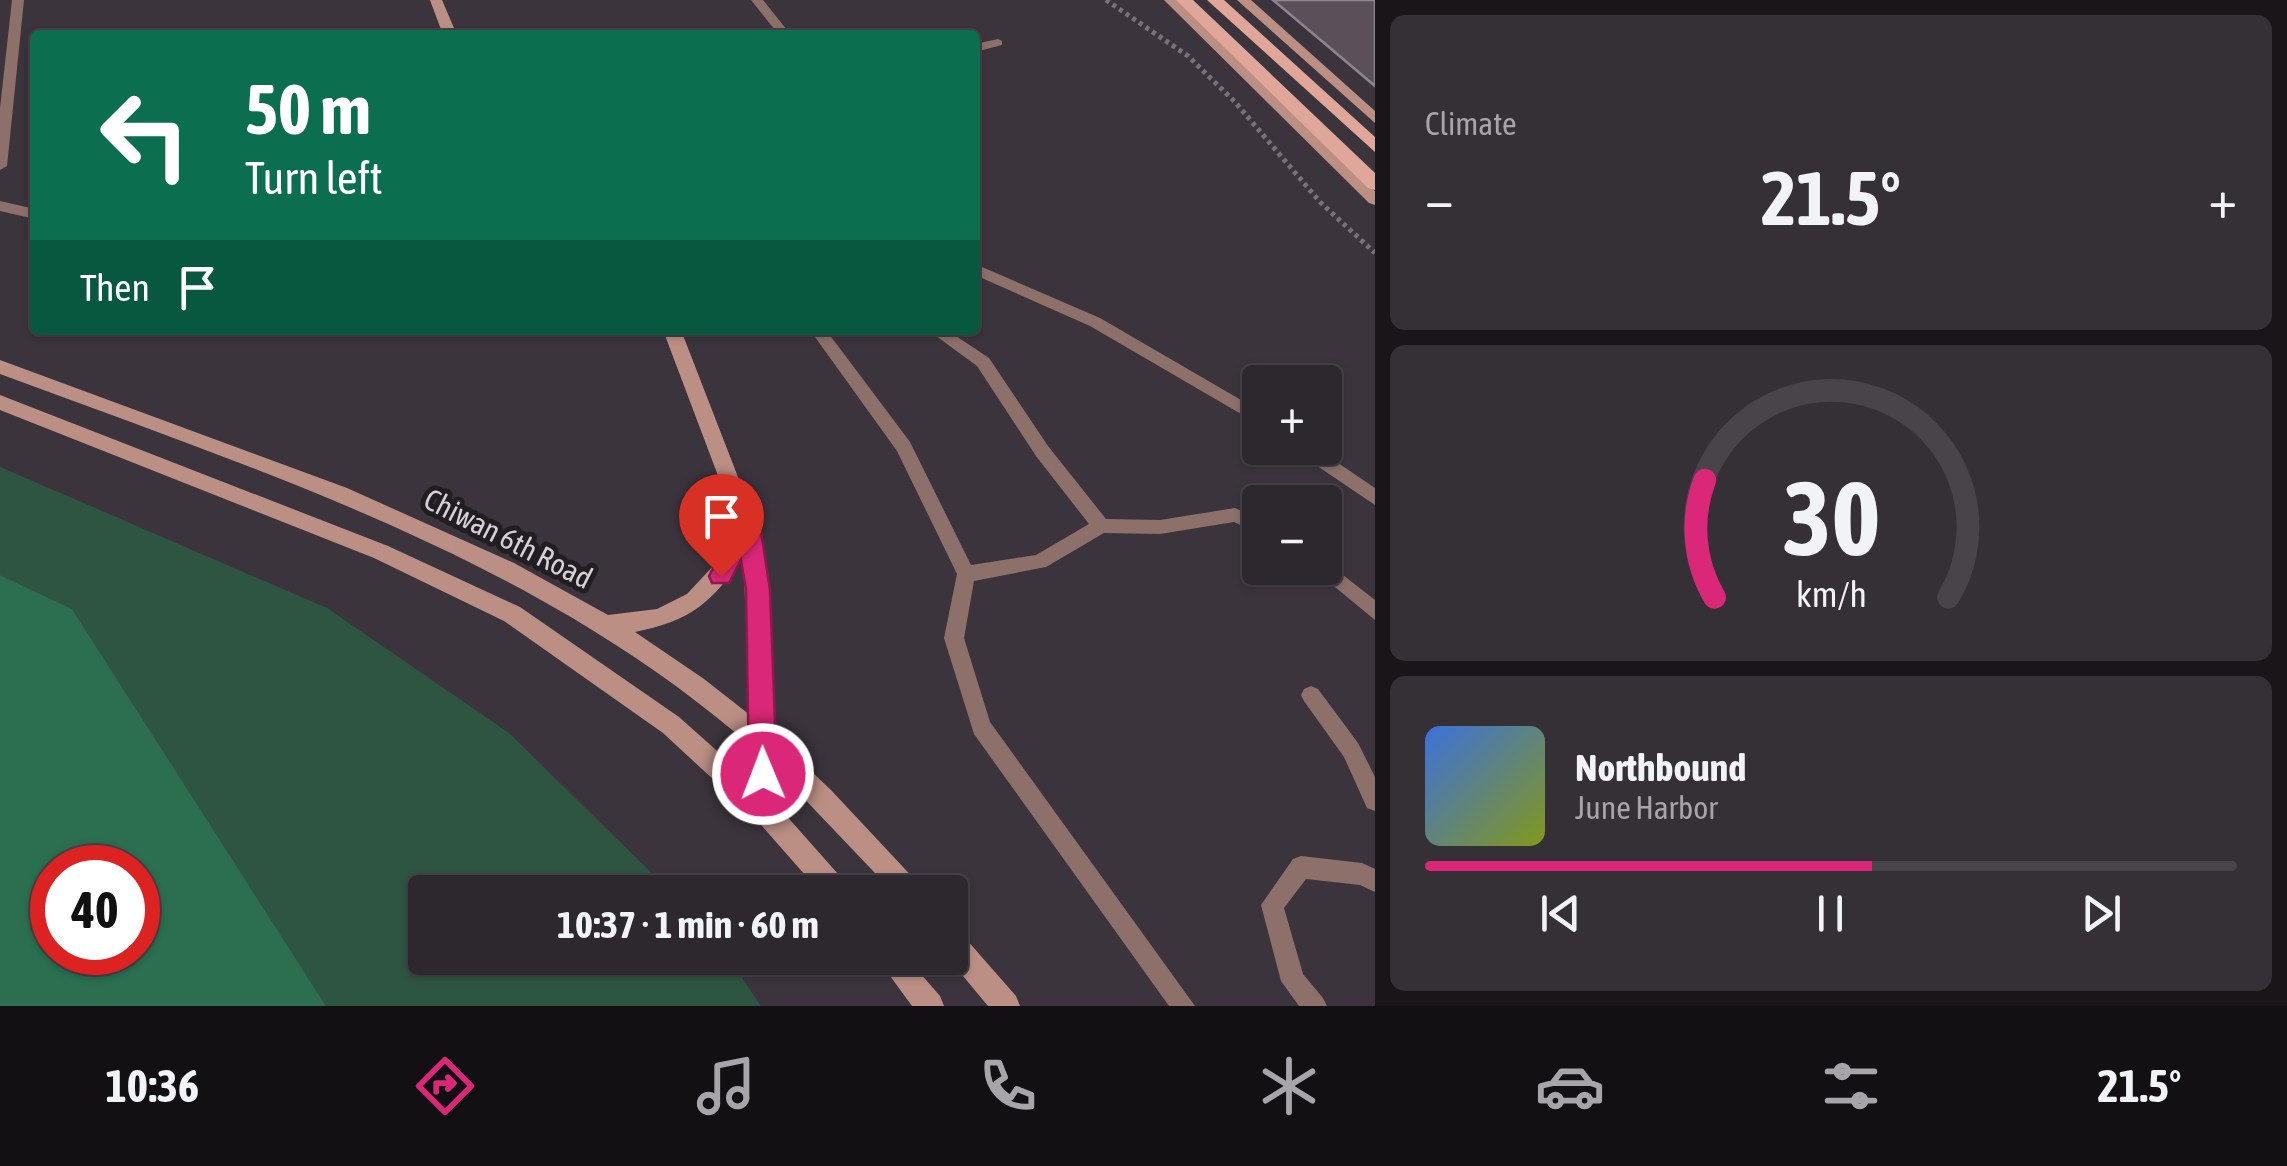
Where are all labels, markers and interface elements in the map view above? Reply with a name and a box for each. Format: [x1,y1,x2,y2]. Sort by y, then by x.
text: 50 m [245,69,371,149]
icon: left [80,70,210,200]
text: Climate [1425,105,1517,142]
text: Turn left [245,152,383,204]
text: 21.5° [1761,155,1901,241]
text: − [1425,167,1454,230]
text: + [2208,167,2237,230]
icon: arrive [170,260,225,315]
text: Then [80,266,150,309]
map controls [1242,365,1342,585]
button: + [1242,365,1342,465]
text: 30 [1782,458,1880,577]
pin [679,474,764,577]
street label: Chiwan 6th Road [419,481,598,595]
button: − [1242,485,1342,585]
icon: arrive [694,489,749,544]
text: km/h [1796,574,1866,615]
position arrow [711,722,815,826]
text: Northbound [1575,746,1746,789]
text: June Harbor [1575,789,1718,826]
speed limit sign: 40 [30,845,160,975]
icon: previous [1533,886,1588,941]
icon: pause [1803,886,1858,941]
icon: next [2074,886,2129,941]
text: 10:37 · 1 min · 60 m [557,903,819,946]
icon: directions [410,1051,480,1121]
icon: music [691,1051,761,1121]
icon: phone [973,1051,1043,1121]
icon: climate [1254,1051,1324,1121]
icon: car [1535,1051,1605,1121]
icon: filters [1816,1051,1886,1121]
text: 10:36 [106,1060,199,1112]
text: 21.5° [2097,1060,2181,1112]

